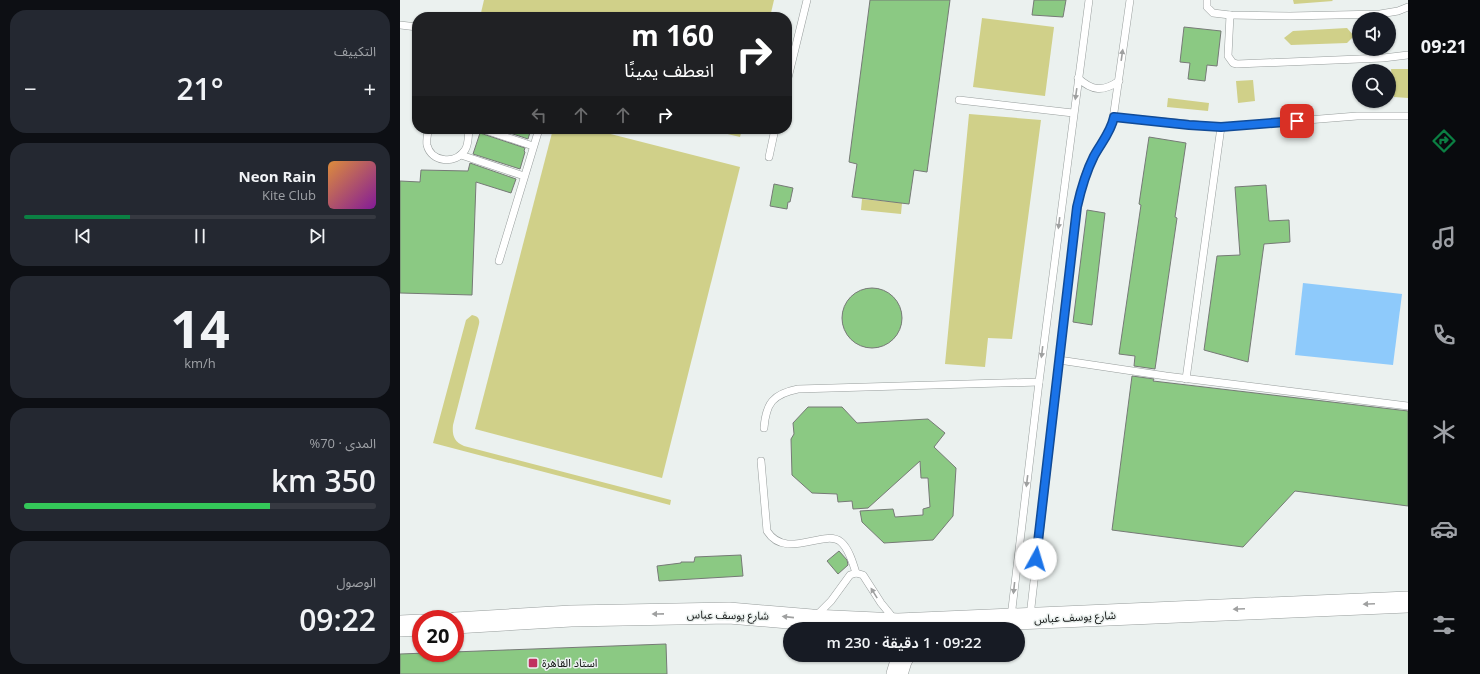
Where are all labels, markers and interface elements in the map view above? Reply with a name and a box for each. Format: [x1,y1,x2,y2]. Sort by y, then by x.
map controls [1352,12,1396,108]
button: sound [1352,12,1396,56]
text: 160 m [631,16,714,54]
icon: right [728,28,780,80]
text: 09:21 [1421,34,1467,58]
text: التكييف [334,42,376,60]
one-way arrow [1119,49,1125,61]
text: انعطف يمينًا [624,58,714,82]
button: search [1352,64,1396,108]
text: 21° [176,68,224,109]
text: − [24,73,37,103]
text: + [363,73,376,103]
one-way arrow [1073,88,1079,100]
icon: left [528,104,550,126]
icon: ahead [570,104,592,126]
icon: ahead [612,104,634,126]
icon: right [654,104,676,126]
pin [1280,104,1314,138]
icon: arrive [1286,110,1308,132]
icon: directions [1430,127,1458,155]
text: Neon Rain [239,166,316,186]
text: Kite Club [262,186,316,204]
one-way arrow [1056,217,1062,229]
icon: music [1430,224,1458,252]
icon: previous [72,225,94,247]
icon: pause [189,225,211,247]
icon: next [306,225,328,247]
text: 14 [170,292,230,363]
icon: phone [1430,321,1458,349]
one-way arrow [1039,346,1046,358]
text: km/h [184,354,216,372]
icon: climate [1430,418,1458,446]
text: المدى · 70% [309,434,376,452]
text: 350 km [271,460,376,501]
one-way arrow [1024,475,1030,487]
icon: car [1430,515,1458,543]
position arrow [1015,538,1057,580]
text: الوصول [336,573,376,591]
one-way arrow [1011,582,1018,594]
one-way arrow [870,588,878,598]
text: 09:22 [299,599,376,640]
one-way arrow [1363,600,1375,607]
street label: شارع يوسف عباس [687,606,770,624]
one-way arrow [1233,606,1245,613]
street label: شارع يوسف عباس [1034,607,1117,627]
speed limit sign: 20 [412,610,464,662]
one-way arrow [651,611,664,617]
icon: filters [1430,611,1458,639]
one-way arrow [782,614,794,621]
text: 09:22 · 1 دقيقة · 230 m [826,632,982,652]
place label: استاد القاهرة [542,655,597,670]
marker: استاد القاهرة [527,657,539,669]

